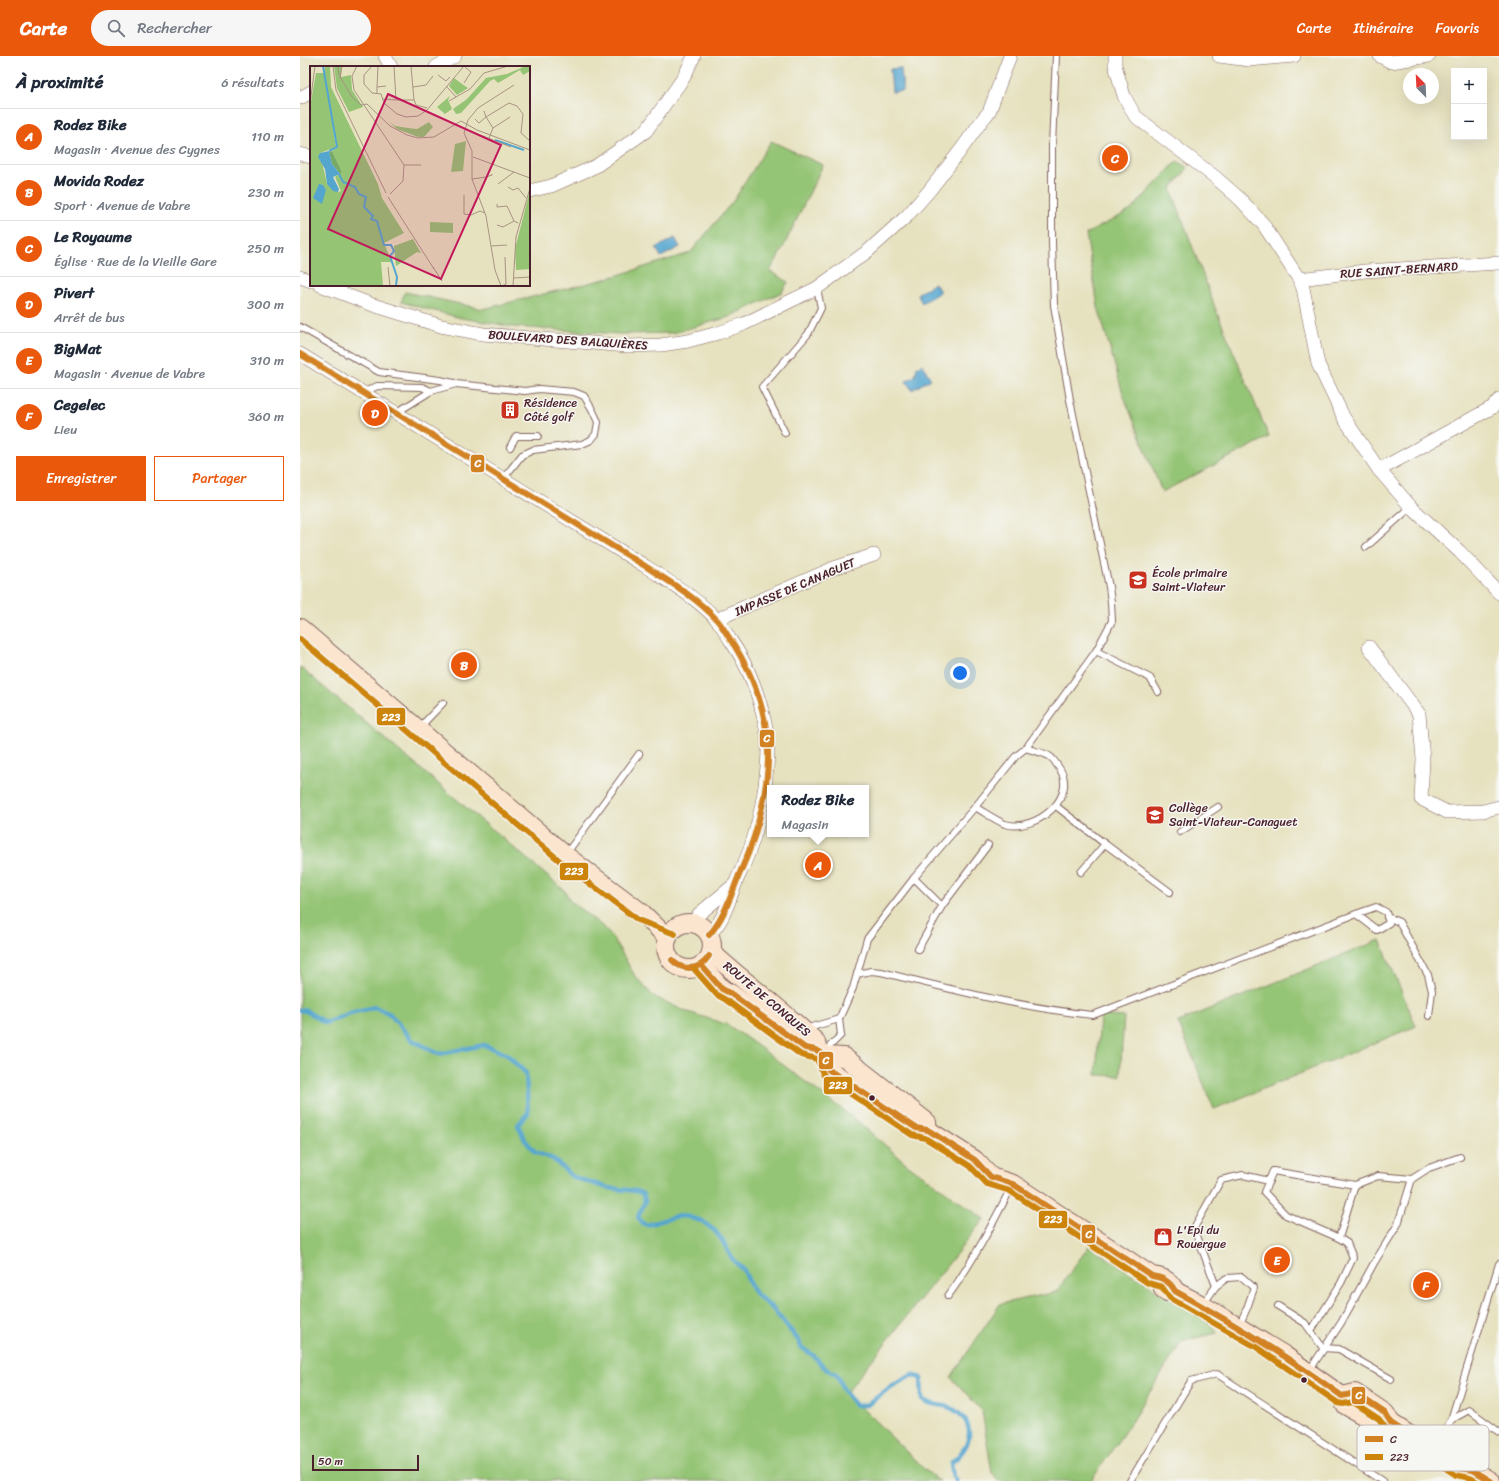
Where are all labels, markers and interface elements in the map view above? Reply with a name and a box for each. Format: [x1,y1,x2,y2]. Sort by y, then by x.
search box [91,10,371,46]
text: Carte [20,12,67,45]
text: Rechercher [137,15,212,41]
text: Carte [1297,16,1332,41]
text: Itinéraire [1354,16,1413,41]
text: Favoris [1435,16,1479,41]
icon: search [105,17,127,39]
inset map [310,66,530,286]
text: À proximité [16,67,103,97]
north arrow [1403,68,1439,104]
map controls [1451,68,1487,140]
button: + [1451,68,1487,104]
text: 6 résultats [221,71,284,94]
button: − [1451,104,1487,140]
text: Rodez Bike [54,112,127,138]
text: A [25,125,33,148]
text: 110 m [251,125,284,148]
text: Magasin · Avenue des Cygnes [54,138,220,161]
pin: C [1102,143,1128,173]
text: Movida Rodez [54,168,144,194]
text: B [25,181,33,204]
text: 230 m [248,181,284,204]
text: Sport · Avenue de Vabre [54,194,190,217]
text: Le Royaume [54,224,132,250]
text: C [25,237,33,260]
text: 250 m [247,237,284,260]
text: Église · Rue de la Vieille Gare [54,250,217,273]
street label: RUE SAINT-BERNARD [1339,255,1459,285]
text: Pivert [54,280,94,306]
text: D [25,293,33,316]
text: 300 m [247,293,284,316]
text: Arrêt de bus [54,306,125,329]
street label: BOULEVARD DES BALQUIÈRES [487,323,649,357]
text: BigMat [54,336,102,362]
text: E [25,349,33,372]
text: 310 m [250,349,284,372]
text: Magasin · Avenue de Vabre [54,362,205,385]
text: Cegelec [54,392,105,418]
place label: Résidence Côté golf [524,392,577,428]
pin: D [362,398,388,428]
building icon: Résidence Côté golf [499,399,521,421]
text: F [25,405,33,428]
text: 360 m [248,405,284,428]
text: Lieu [54,418,77,441]
line badge: C [470,454,485,473]
text: C [474,454,482,473]
button: Enregistrer [16,456,146,501]
button: Partager [154,456,284,501]
street label: IMPASSE DE CANAGUET [730,551,860,623]
place label: École primaire Saint-Viateur [1152,562,1227,598]
school or university icon: École primaire Saint-Viateur [1127,569,1149,591]
pin: B [451,650,477,680]
your location [950,663,970,683]
line badge: 223 [376,707,406,726]
text: 223 [381,708,401,727]
line badge: C [759,729,775,748]
text: C [763,729,771,748]
popup [767,785,869,837]
text: Rodez Bike [782,787,854,813]
place label: Collège Saint-Viateur-Canaguet [1169,797,1297,833]
school or university icon: Collège Saint-Viateur-Canaguet [1144,804,1166,826]
text: Magasin [782,813,828,836]
pin: A [805,850,831,880]
line badge: 223 [559,862,589,881]
text: 223 [564,862,584,881]
street label: ROUTE DE CONQUES [718,955,816,1043]
line badge: C [818,1051,834,1070]
text: C [822,1051,830,1070]
line badge: 223 [823,1076,853,1095]
text: 223 [828,1076,848,1095]
unlabelled marker [867,1093,877,1103]
line badge: 223 [1038,1210,1068,1229]
text: 223 [1043,1210,1063,1229]
place label: L'Epi du Rouergue [1177,1219,1226,1255]
line badge: C [1081,1224,1096,1244]
text: C [1085,1225,1093,1244]
shop icon: L'Epi du Rouergue [1152,1226,1174,1248]
pin: E [1264,1245,1290,1275]
pin: F [1413,1270,1439,1300]
unlabelled marker [1299,1375,1309,1385]
line badge: C [1351,1386,1366,1405]
text: C [1355,1386,1363,1405]
legend [1357,1425,1489,1471]
text: C [1390,1430,1397,1449]
text: 223 [1390,1448,1409,1467]
text: 50 m [318,1452,343,1471]
scale bar [312,1453,419,1472]

